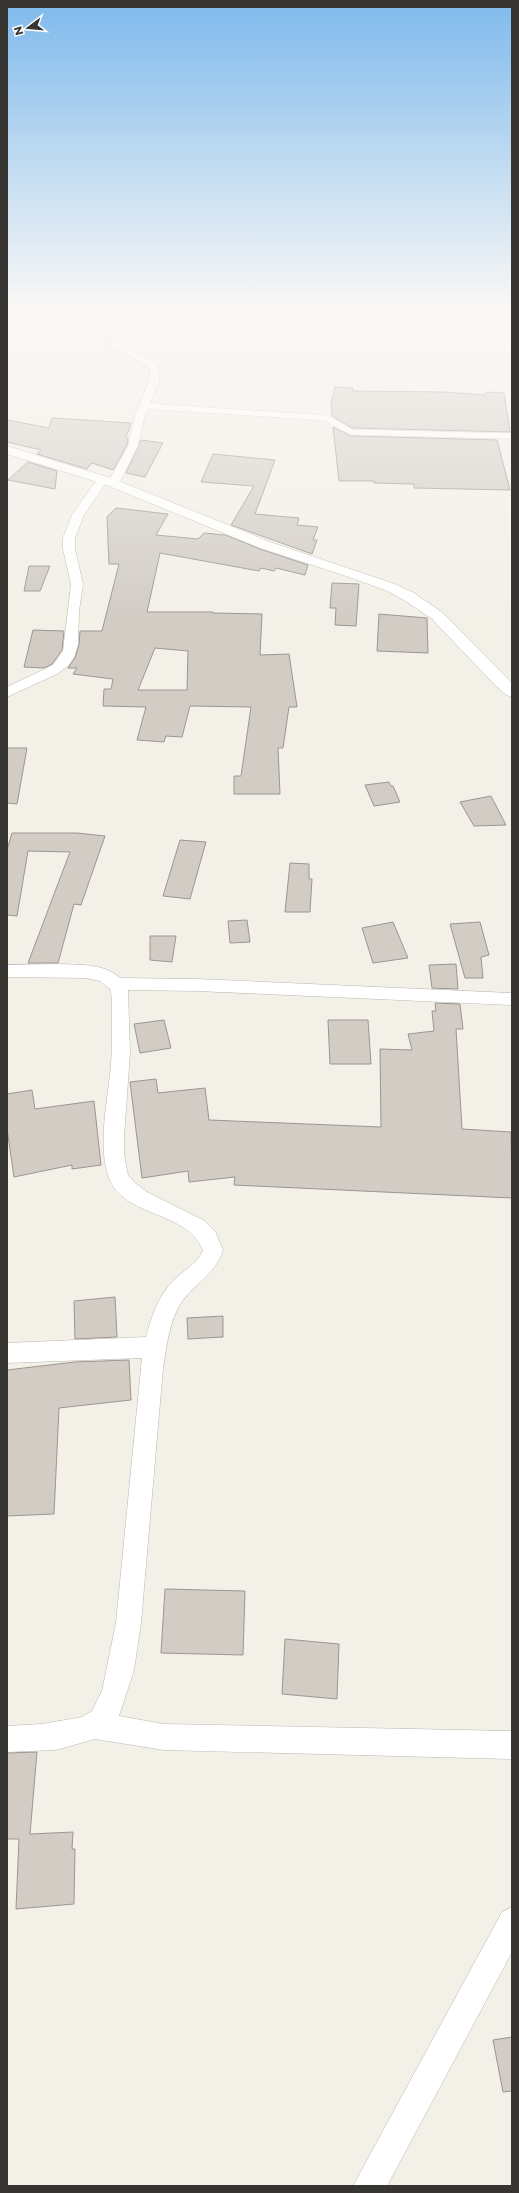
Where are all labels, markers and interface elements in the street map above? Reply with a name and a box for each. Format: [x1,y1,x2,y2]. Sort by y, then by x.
north arrow [8,8,48,48]
text: N [10,25,26,37]

